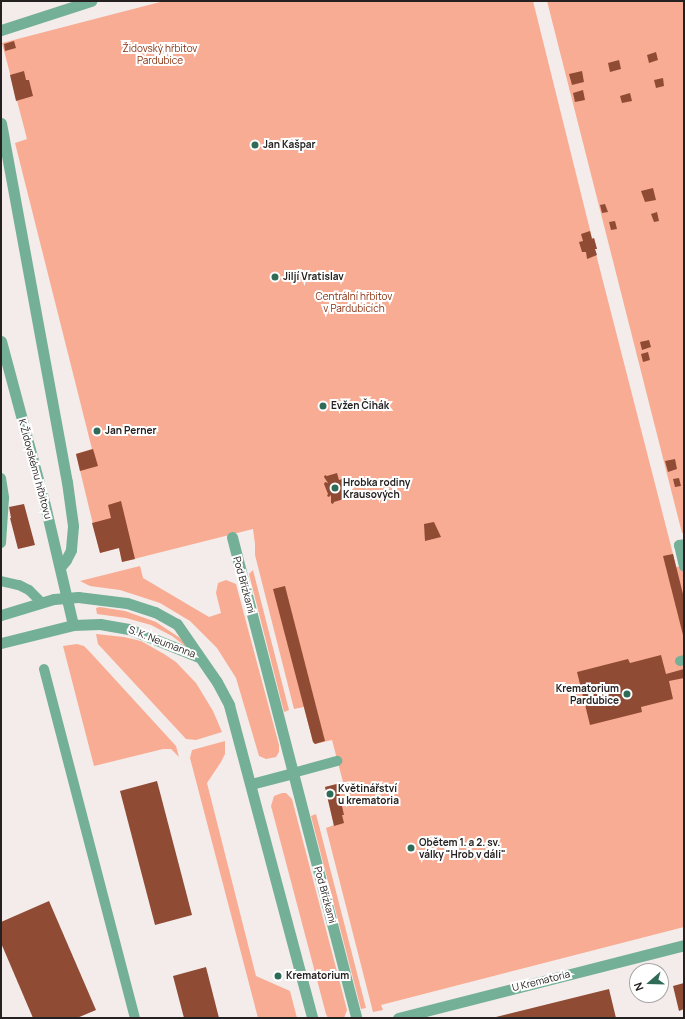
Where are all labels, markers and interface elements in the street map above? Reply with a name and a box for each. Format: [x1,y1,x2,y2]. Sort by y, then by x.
park label: Židovský hřbitov Pardubice [123,42,197,66]
place label: Jan Kašpar [263,139,316,151]
marker: Jan Kašpar [250,140,260,150]
place label: Jiljí Vratislav [283,271,344,283]
marker: Jiljí Vratislav [270,272,280,282]
park label: Centrální hřbitov v Pardubicích [316,290,392,314]
place label: Evžen Čihák [331,400,389,412]
marker: Evžen Čihák [318,401,328,411]
street label: K Židovskému hřbitovu [16,418,54,520]
place label: Jan Perner [105,425,157,437]
marker: Jan Perner [92,426,102,436]
place label: Hrobka rodiny Krausových [343,476,410,500]
marker: Hrobka rodiny Krausových [330,483,340,493]
street label: Pod Břízkami [231,555,257,615]
street label: S. K. Neumanna [127,624,197,660]
place label: Krematorium Pardubice [556,682,619,706]
marker: Krematorium Pardubice [622,689,632,699]
place label: Květinářství u krematoria [338,782,399,806]
marker: Květinářství u krematoria [325,789,335,799]
place label: Obětem 1. a 2. sv. války "Hrob v dáli" [419,836,506,860]
marker: Obětem 1. a 2. sv. války "Hrob v dáli" [406,843,416,853]
street label: Pod Břízkami [312,865,338,925]
north arrow [629,963,669,1003]
street label: U Krematoria [511,968,571,994]
place label: Krematorium [286,970,349,982]
marker: Krematorium [273,971,283,981]
text: N [630,981,647,993]

